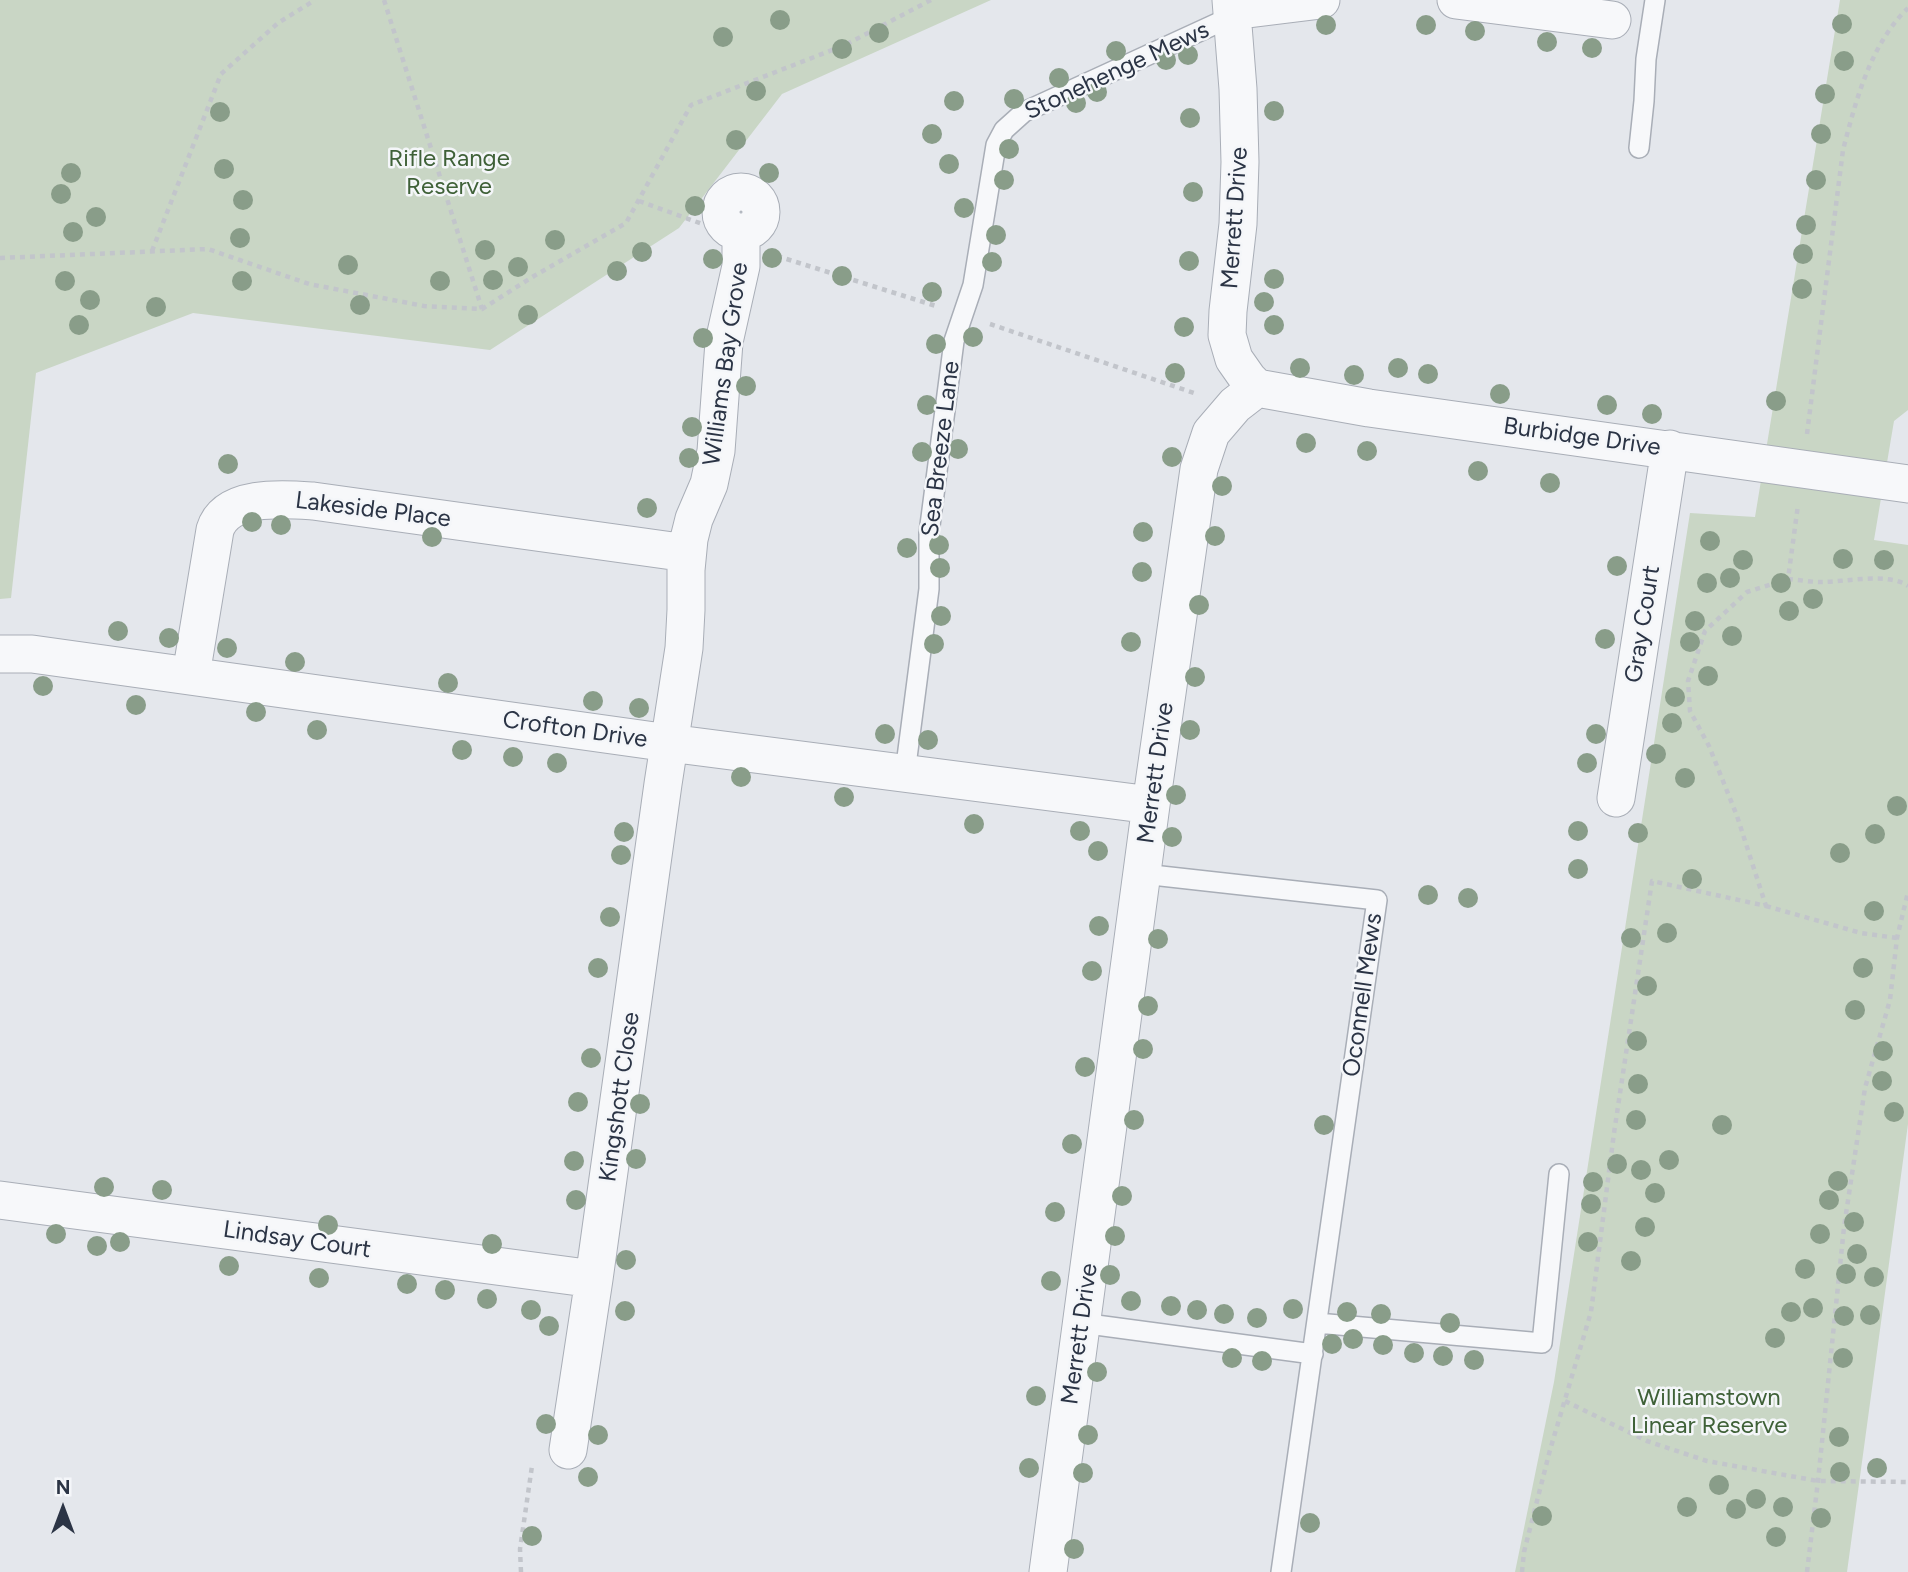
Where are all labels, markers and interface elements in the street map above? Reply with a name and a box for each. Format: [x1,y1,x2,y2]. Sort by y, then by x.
street label: Stonehenge Mews [1020,16,1214,126]
park label: Rifle Range Reserve [388,145,510,201]
street label: Merrett Drive [1216,146,1254,290]
street label: Williams Bay Grove [697,260,755,468]
street label: Sea Breeze Lane [916,359,966,539]
street label: Burbidge Drive [1502,412,1662,462]
street label: Lakeside Place [294,486,452,534]
street label: Gray Court [1619,563,1667,685]
street label: Merrett Drive [1132,701,1180,845]
street label: Crofton Drive [501,706,649,754]
street label: Oconnell Mews [1337,911,1389,1079]
street label: Kingshott Close [594,1010,646,1184]
street label: Lindsay Court [221,1215,373,1265]
street label: Merrett Drive [1056,1262,1104,1406]
park label: Williamstown Linear Reserve [1631,1384,1787,1440]
north arrow [28,1474,98,1544]
text: N [56,1476,70,1499]

